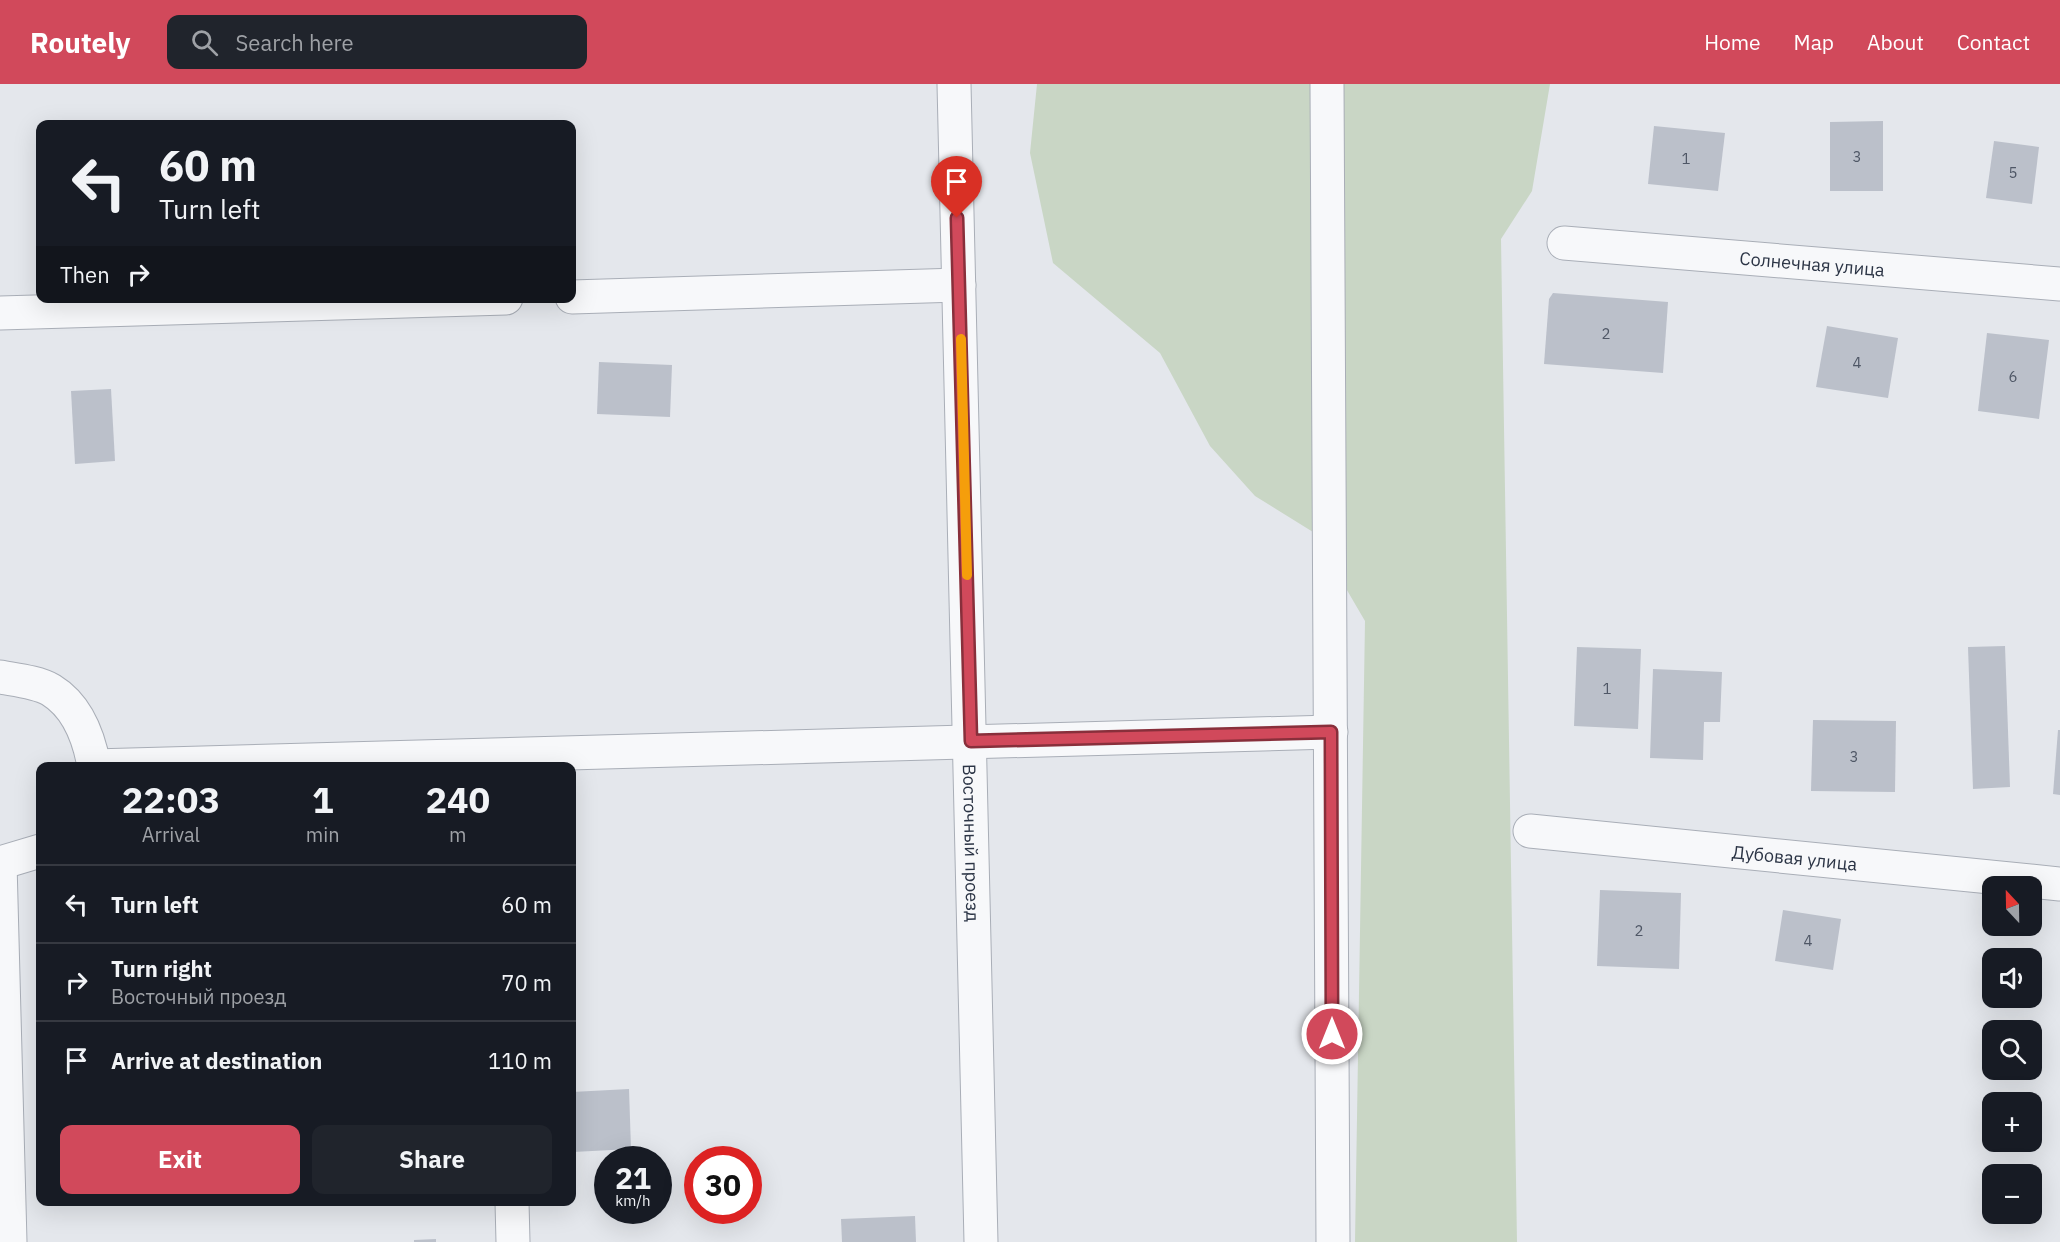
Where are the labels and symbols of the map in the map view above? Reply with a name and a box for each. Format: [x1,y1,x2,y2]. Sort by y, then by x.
house number: 3 [1852,147,1862,166]
house number: 1 [1681,149,1691,168]
pin [931,156,982,218]
house number: 5 [2008,163,2018,182]
street label: Солнечная улица [1739,246,1886,281]
house number: 2 [1601,324,1611,343]
house number: 4 [1852,353,1862,372]
house number: 6 [2008,367,2018,386]
house number: 1 [1602,679,1612,698]
house number: 3 [1849,747,1859,766]
street label: Восточный проезд [958,764,985,922]
street label: Дубовая улица [1731,840,1859,875]
north arrow [1982,876,2042,936]
house number: 2 [1634,921,1644,940]
house number: 4 [1803,931,1813,950]
position arrow [1300,1002,1364,1066]
speed limit sign: 30 [684,1146,762,1224]

